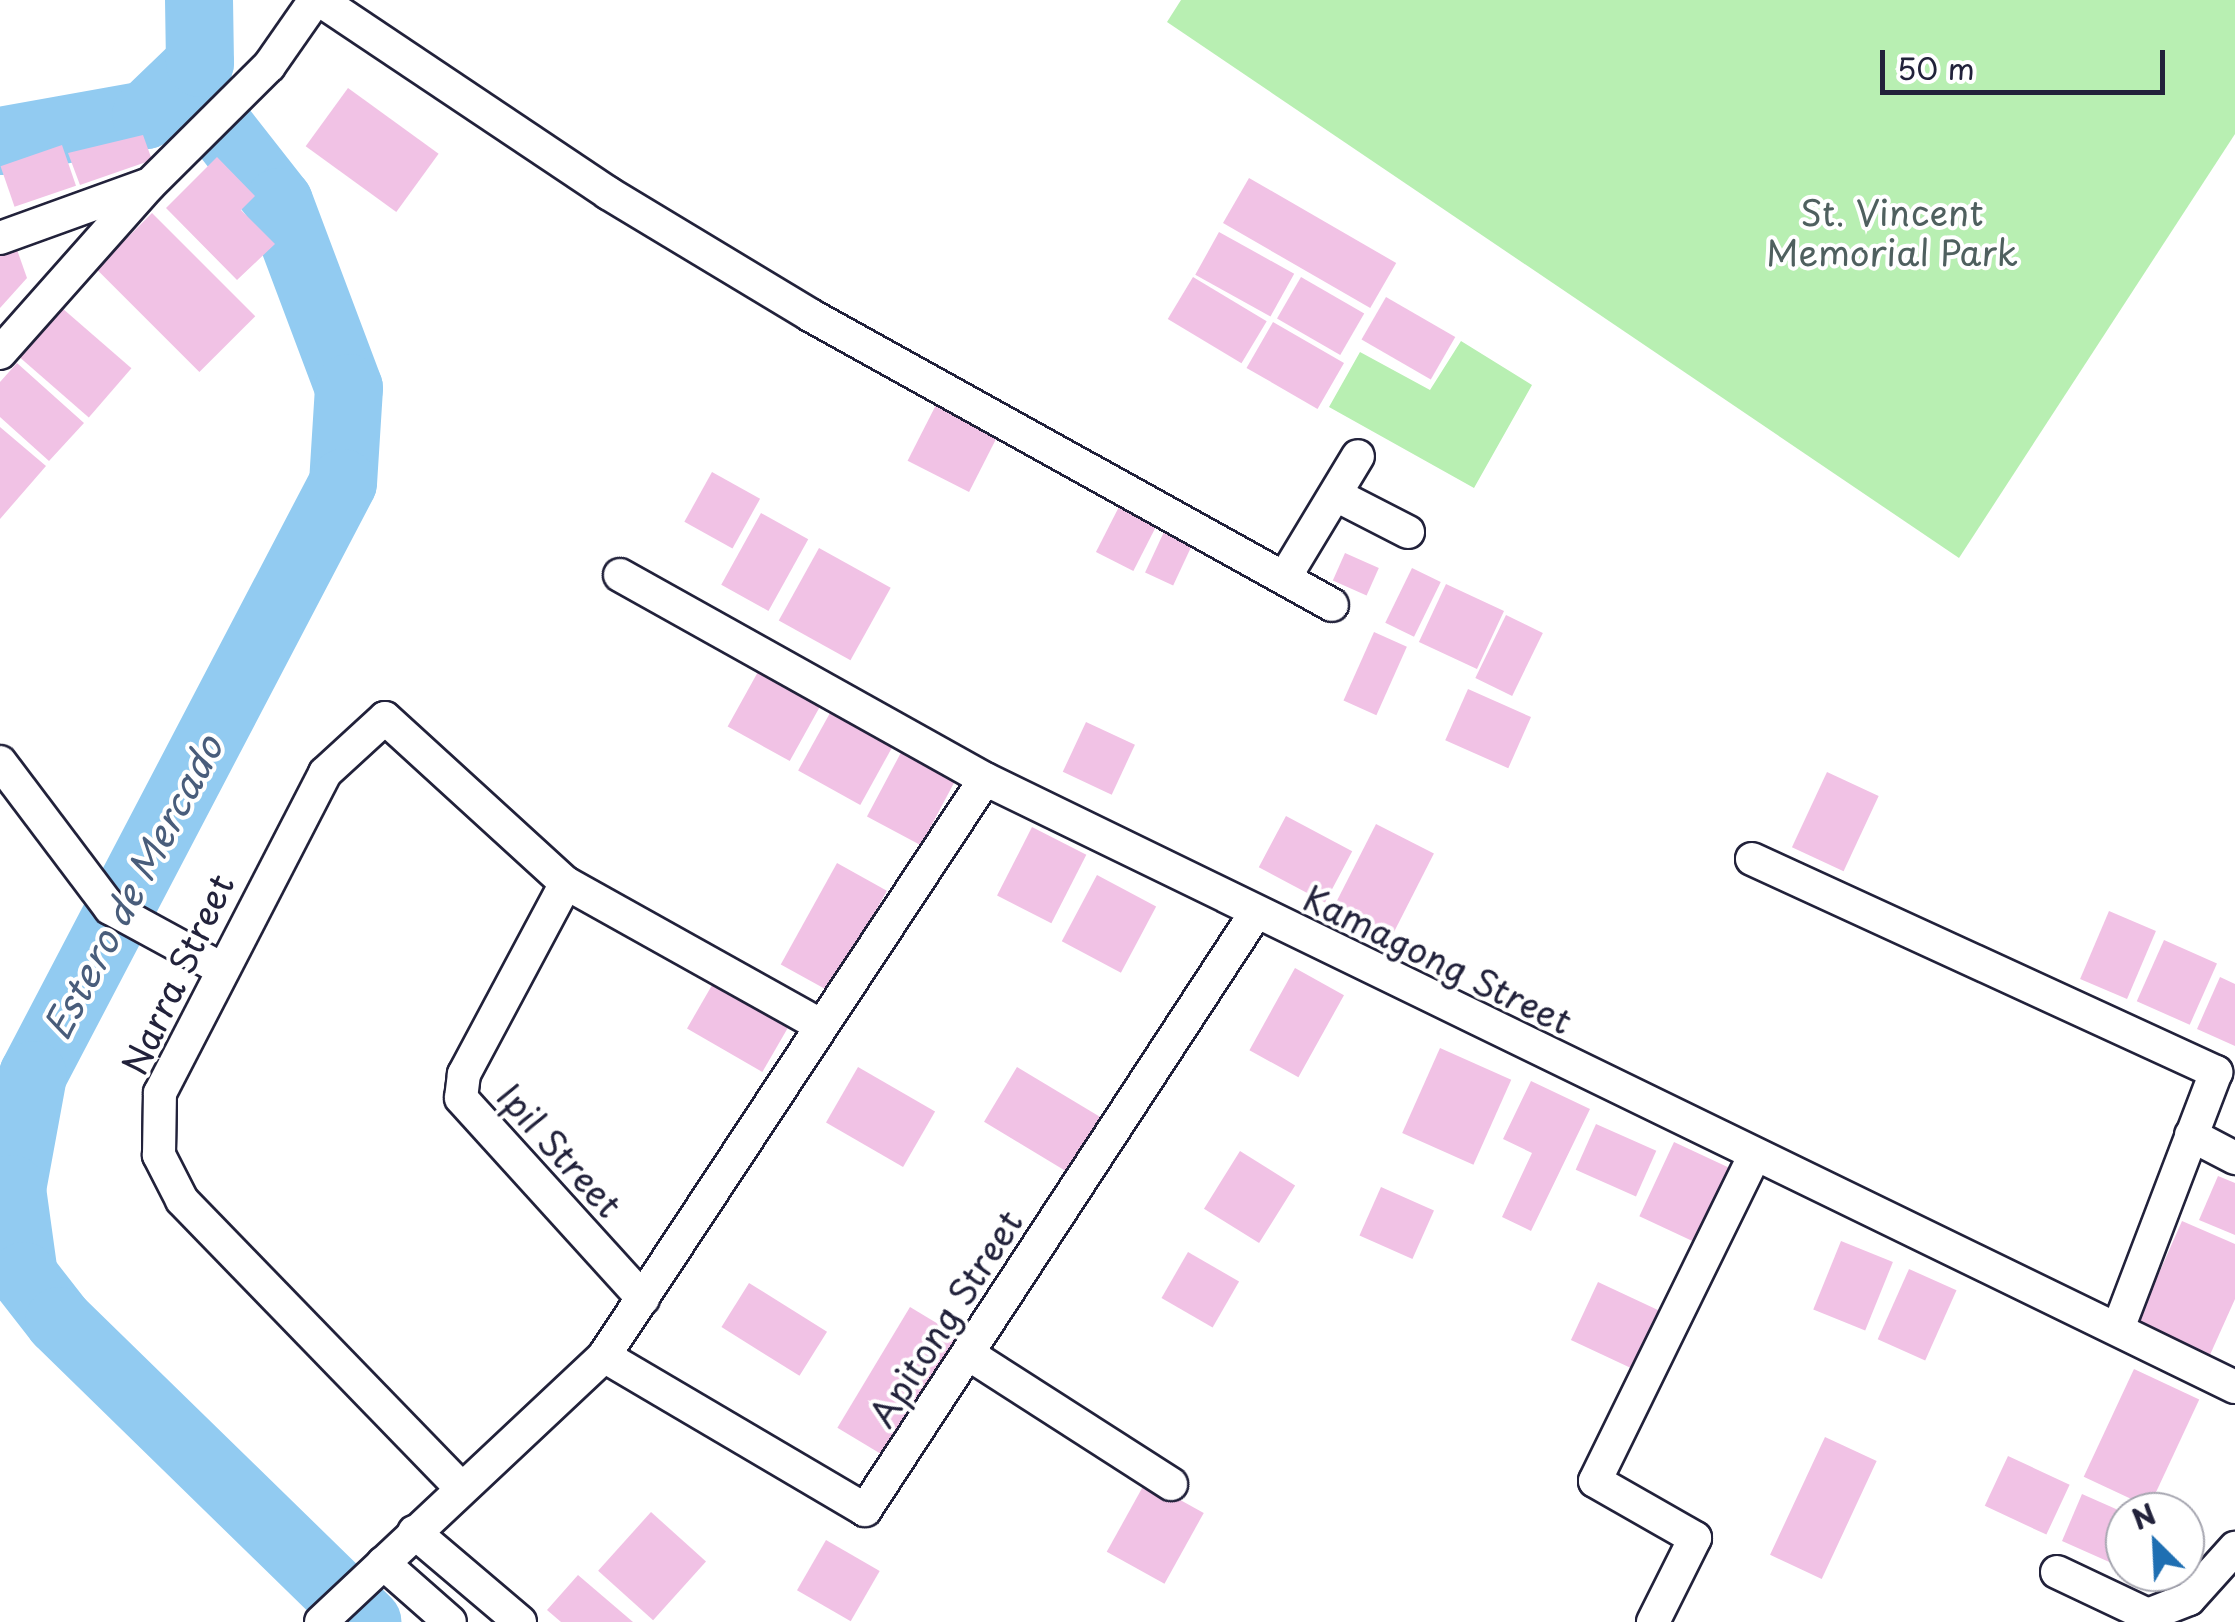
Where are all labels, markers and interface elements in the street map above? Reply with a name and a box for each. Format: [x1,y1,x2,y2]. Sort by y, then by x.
scale bar [1885,30,2170,92]
text: 50 m [1897,45,1975,90]
park label: St. Vincent Memorial Park [1766,191,2018,273]
water label: Estero de Mercado [32,725,232,1049]
street label: Narra Street [112,867,242,1081]
street label: Kamagong Street [1298,876,1578,1042]
street label: Ipil Street [489,1074,631,1226]
street label: Apitong Street [860,1202,1030,1434]
north arrow [2105,1492,2205,1592]
text: N [2125,1492,2162,1540]

